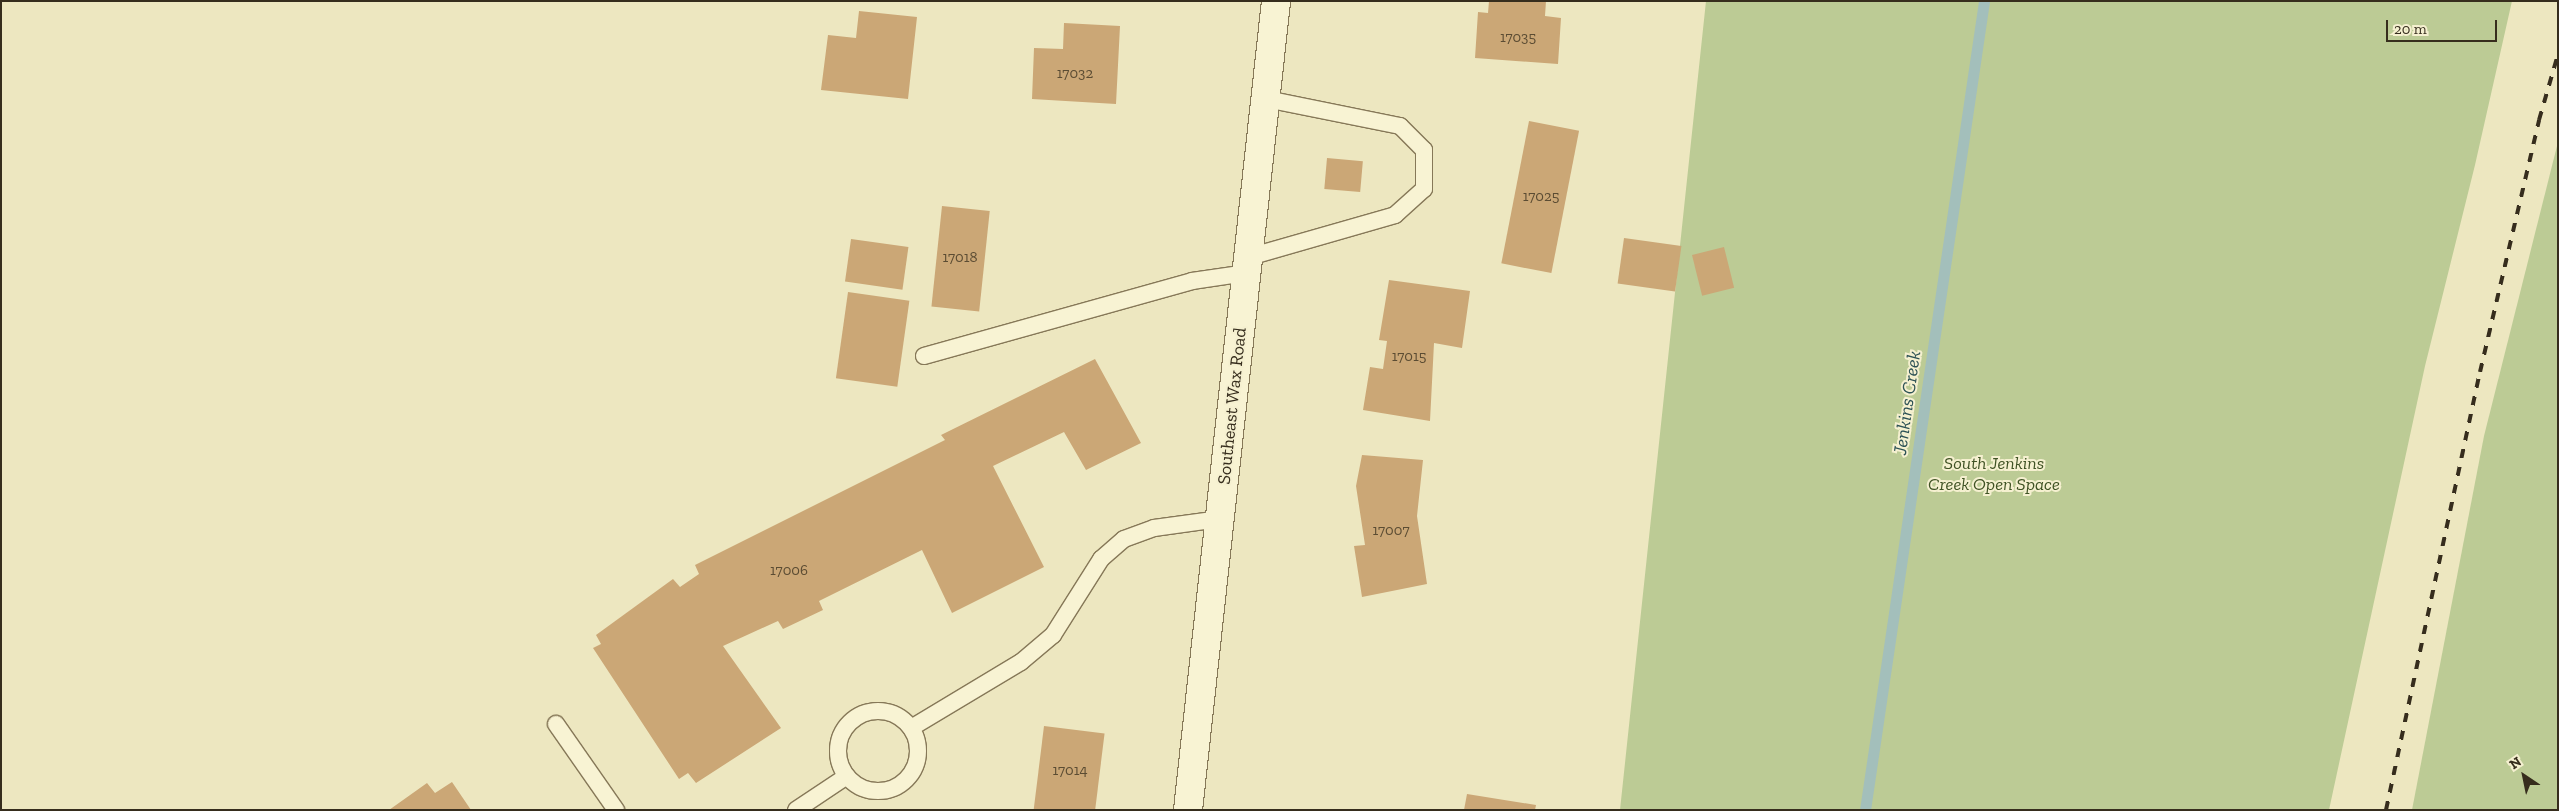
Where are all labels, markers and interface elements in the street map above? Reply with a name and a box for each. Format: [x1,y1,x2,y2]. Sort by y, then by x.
scale bar [2389,10,2500,42]
text: 20 m [2394,20,2427,38]
house number: 17035 [1500,29,1536,47]
house number: 17032 [1057,65,1093,83]
house number: 17025 [1523,188,1559,206]
house number: 17018 [942,249,978,267]
street label: Southeast Wax Road [1213,326,1251,486]
house number: 17015 [1392,348,1426,366]
water label: Jenkins Creek [1888,349,1926,457]
park label: South Jenkins Creek Open Space [1928,453,2060,496]
house number: 17007 [1373,522,1409,540]
house number: 17006 [770,562,808,580]
north arrow [2499,751,2549,801]
text: N [2506,753,2524,773]
house number: 17014 [1052,762,1088,780]

